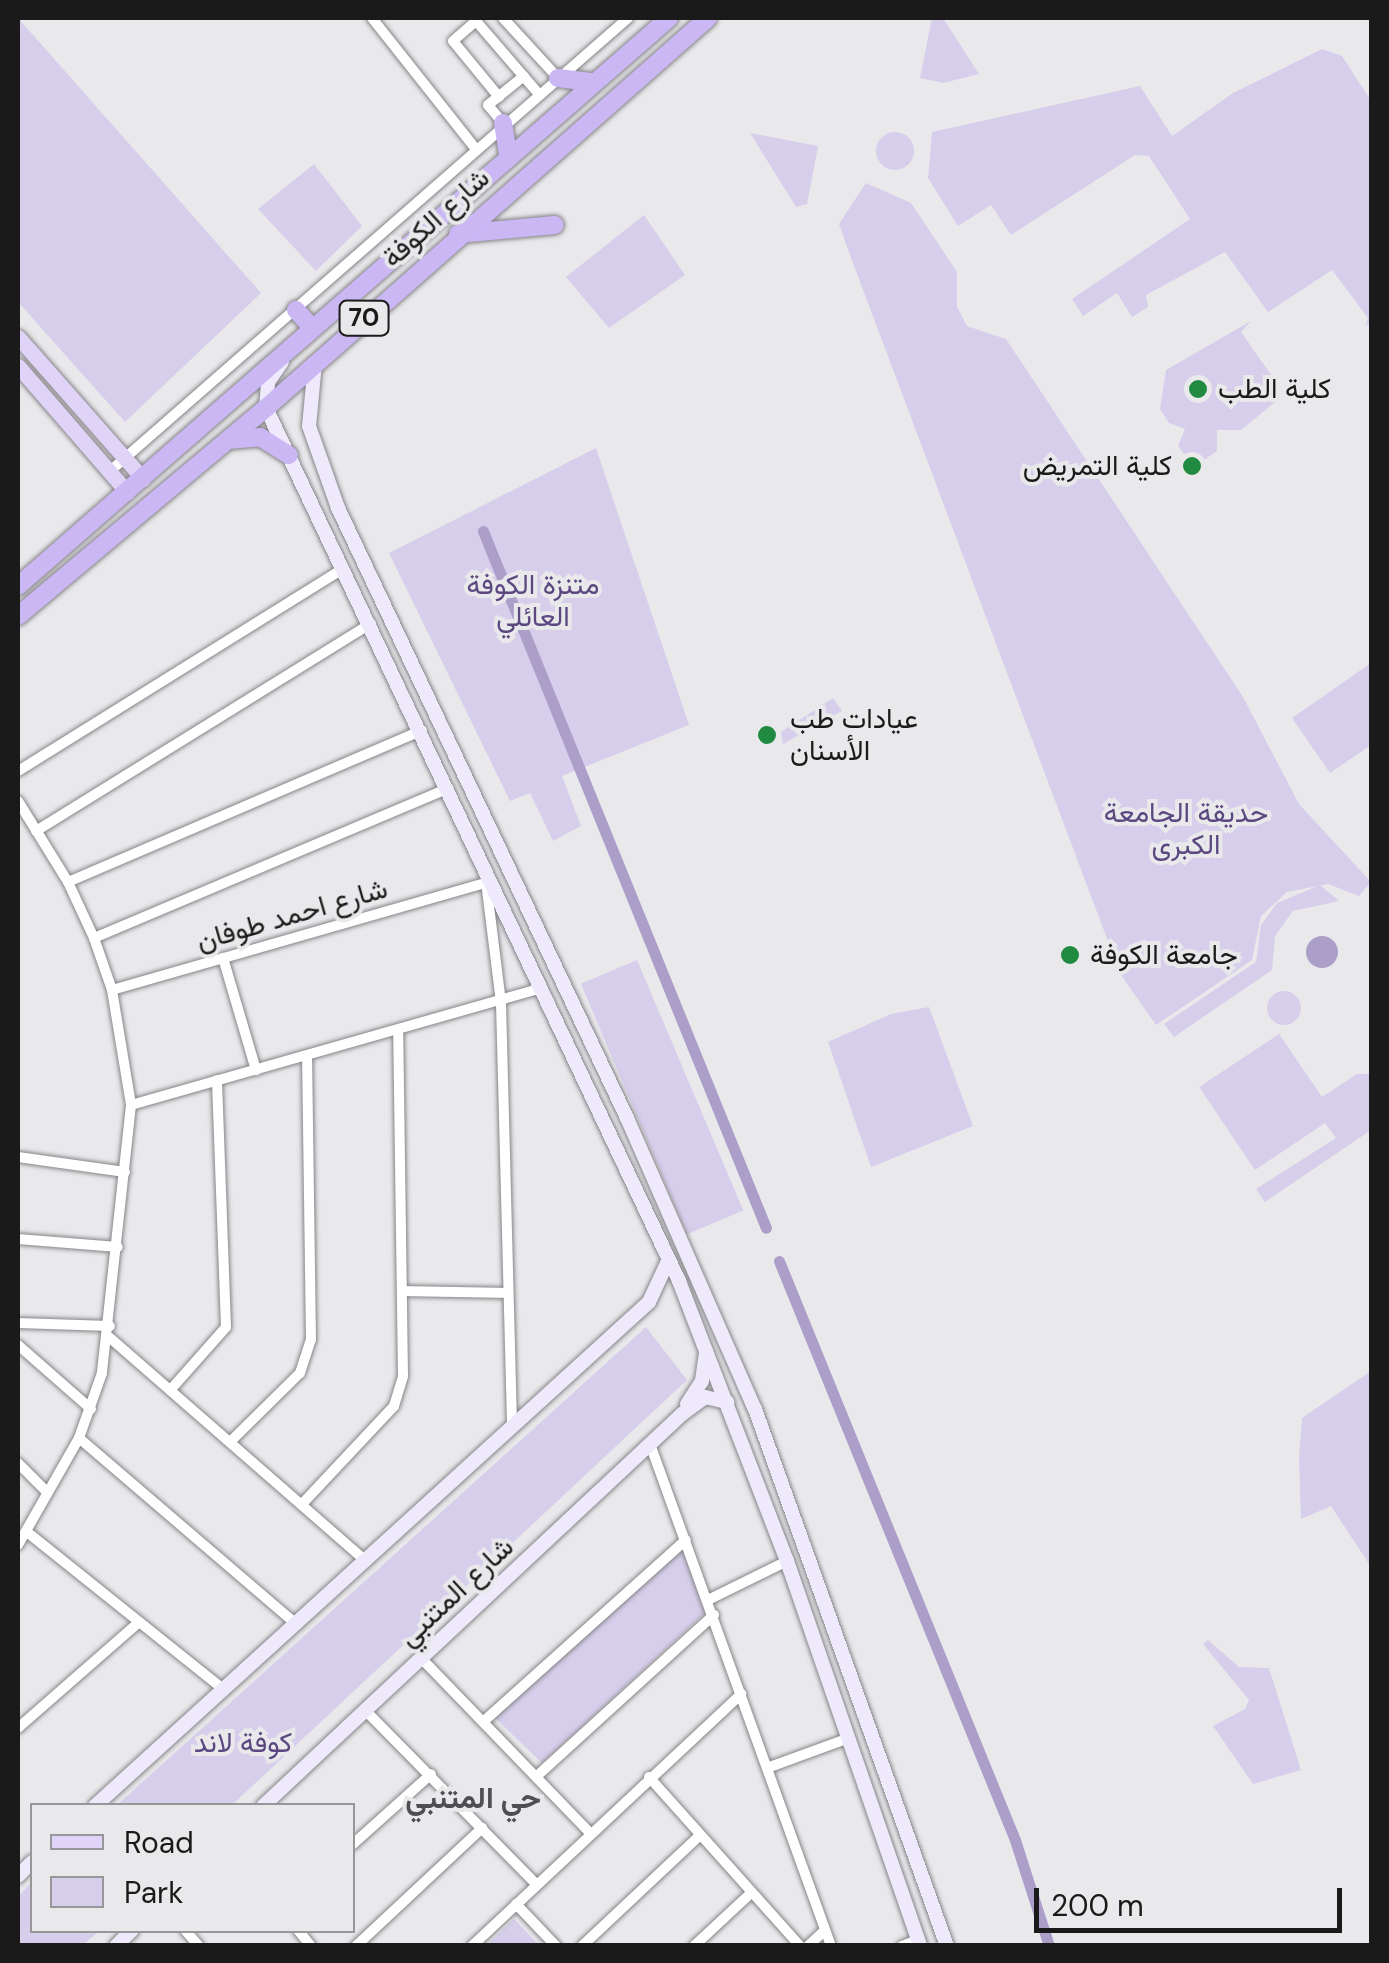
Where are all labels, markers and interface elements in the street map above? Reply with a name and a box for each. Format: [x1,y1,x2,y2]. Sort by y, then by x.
street label: شارع الكوفة [376,161,496,275]
road number: 70 [336,298,392,338]
place label: كلية الطب [1218,372,1331,406]
marker: كلية الطب [1187,378,1209,400]
place label: كلية التمريض [1023,449,1172,483]
marker: كلية التمريض [1181,455,1203,477]
park label: متنزة الكوفة العائلي [467,568,599,634]
place label: عيادات طب الأسنان [790,702,918,768]
marker: عيادات طب الأسنان [754,722,780,748]
park label: حديقة الجامعة الكبرى [1104,796,1268,862]
street label: شارع احمد طوفان [193,872,391,958]
place label: جامعة الكوفة [1090,938,1238,972]
marker: جامعة الكوفة [1059,944,1081,966]
street label: شارع المتنبي [392,1530,520,1654]
park label: كوفة لاند [194,1726,292,1760]
district label: حي المتنبي [405,1780,541,1816]
legend [30,1803,355,1933]
text: Road [124,1823,194,1862]
scale bar [1039,1868,1346,1930]
text: Park [124,1873,183,1912]
text: 200 m [1051,1886,1144,1925]

